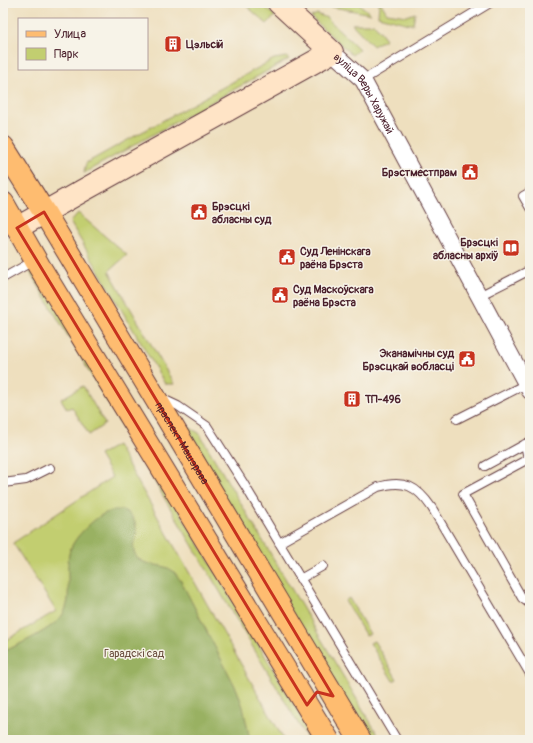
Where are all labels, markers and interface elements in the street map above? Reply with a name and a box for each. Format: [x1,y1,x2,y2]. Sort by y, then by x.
legend [18,18,148,70]
text: Улица [54,27,86,42]
building icon: Цэльсій [163,34,183,54]
place label: Цэльсій [186,38,223,51]
text: Парк [54,47,79,62]
street label: вуліца Веры Харужай [331,51,397,136]
public building icon: Брэстместпрам [460,162,480,182]
place label: Брэстместпрам [382,166,457,179]
place label: Брэсцкі абласны суд [212,200,272,226]
public building icon: Брэсцкі абласны суд [189,202,209,222]
place label: Брэсцкі абласны архіў [433,236,498,262]
library icon: Брэсцкі абласны архіў [501,238,521,258]
place label: Суд Ленінскага раёна Брэста [300,245,371,271]
public building icon: Суд Ленінскага раёна Брэста [277,247,297,267]
place label: Суд Маскоўскага раёна Брэста [293,283,374,309]
public building icon: Суд Маскоўскага раёна Брэста [270,285,290,305]
place label: Эканамічны суд Брэсцкай вобласці [362,347,454,373]
public building icon: Эканамічны суд Брэсцкай вобласці [457,349,477,369]
building icon: ТП-496 [342,389,362,409]
place label: ТП-496 [364,393,401,406]
street label: праспект Машэрава [152,400,211,487]
park label: Гарадскі сад [104,647,165,660]

